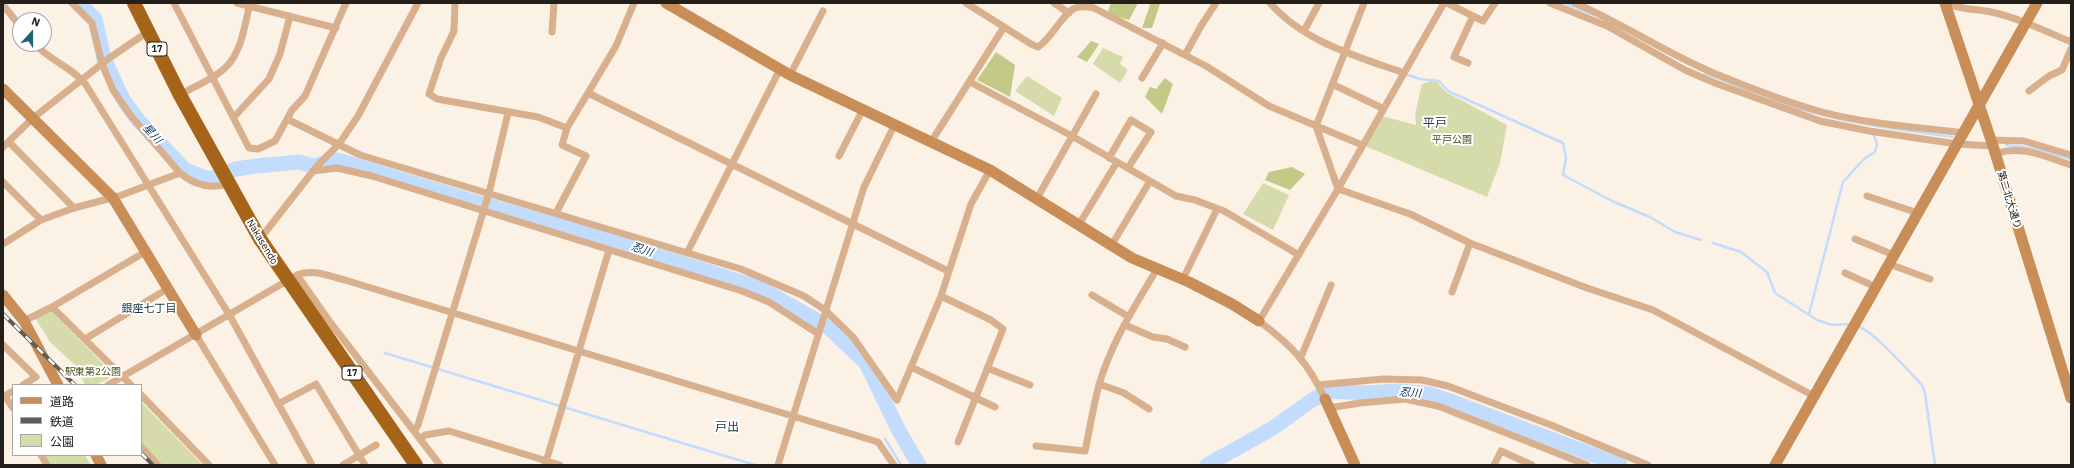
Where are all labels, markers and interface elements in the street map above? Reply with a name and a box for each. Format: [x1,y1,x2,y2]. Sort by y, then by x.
north arrow [12,12,52,52]
text: N [30,14,42,30]
road number: 17 [147,42,167,56]
district label: 平戸 [1423,117,1447,131]
water label: 星川 [140,121,164,147]
park label: 平戸公園 [1432,134,1472,146]
street label: 第二北大通り [1994,170,2024,230]
street label: Nakasendo [244,217,280,267]
water label: 忍川 [629,240,655,260]
district label: 銀座七丁目 [122,302,176,316]
park label: 駅東第2公園 [65,366,121,378]
road number: 17 [342,366,362,380]
legend [12,384,142,456]
water label: 忍川 [1398,385,1422,401]
text: 道路 [50,394,74,409]
text: 鉄道 [50,414,74,429]
district label: 戸出 [715,421,739,435]
text: 公園 [50,434,74,449]

